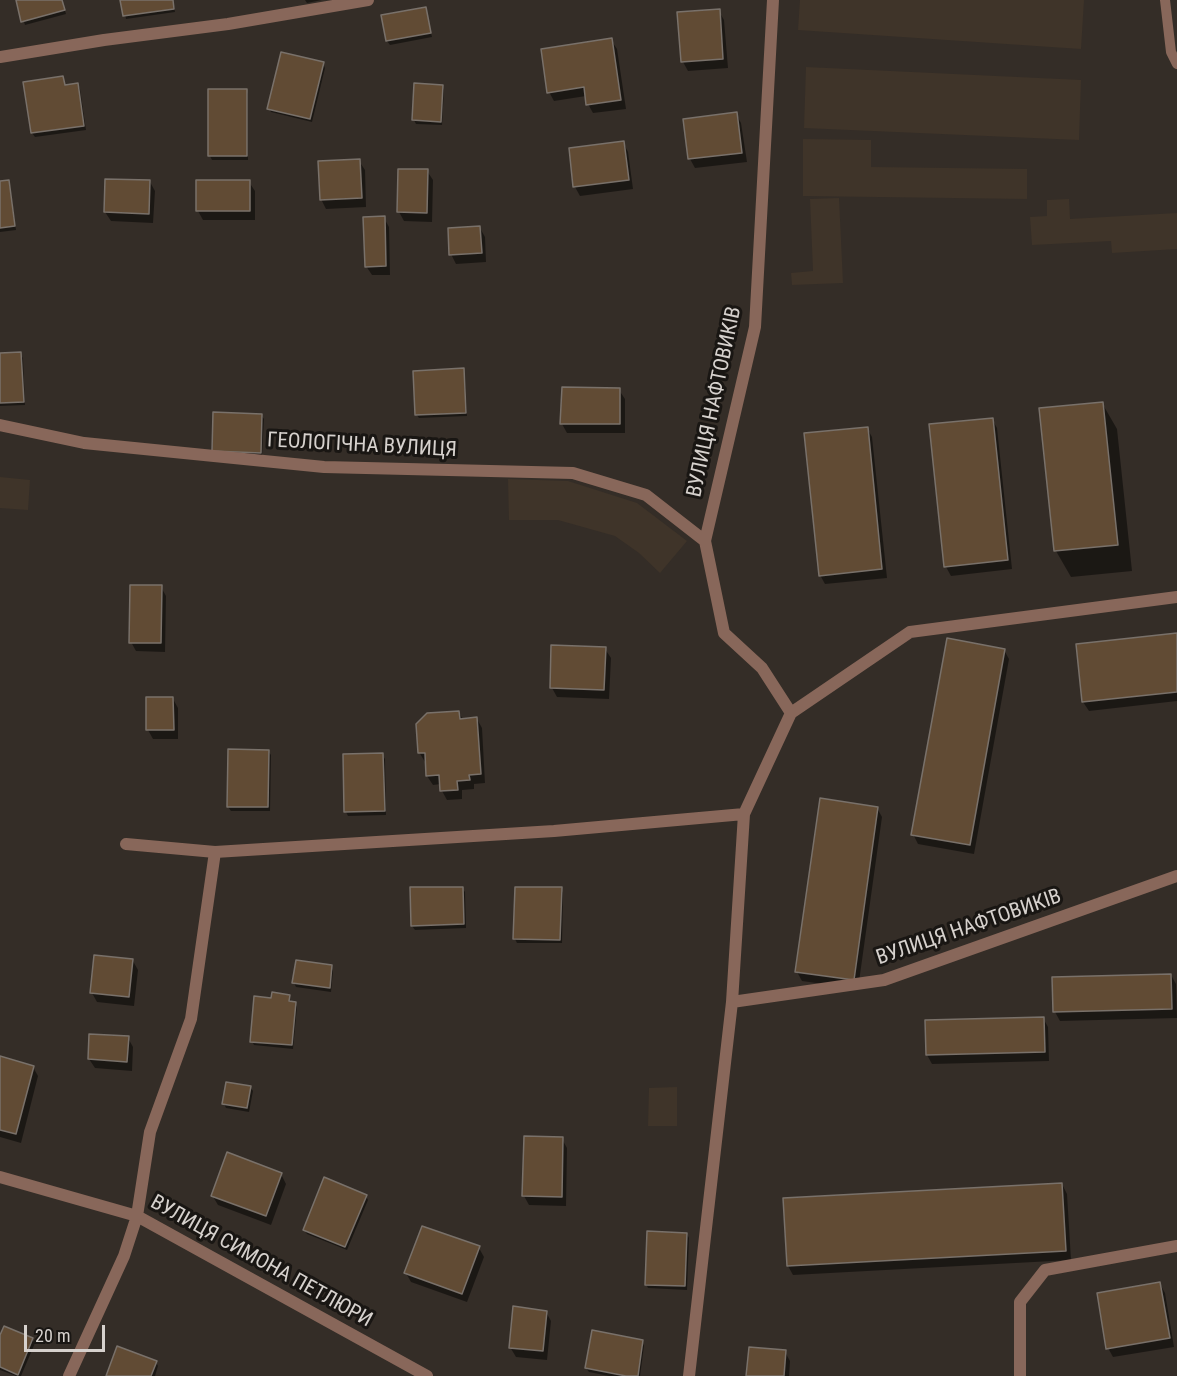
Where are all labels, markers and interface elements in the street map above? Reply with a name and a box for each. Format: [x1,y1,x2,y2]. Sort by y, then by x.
street label: ВУЛИЦЯ НАФТОВИКІВ [683,304,747,500]
street label: ГЕОЛОГІЧНА ВУЛИЦЯ [266,428,458,464]
street label: ВУЛИЦЯ НАФТОВИКІВ [873,884,1065,972]
street label: ВУЛИЦЯ СИМОНА ПЕТЛЮРИ [146,1190,376,1334]
scale bar [27,1313,108,1351]
text: 20 m [35,1325,70,1346]

